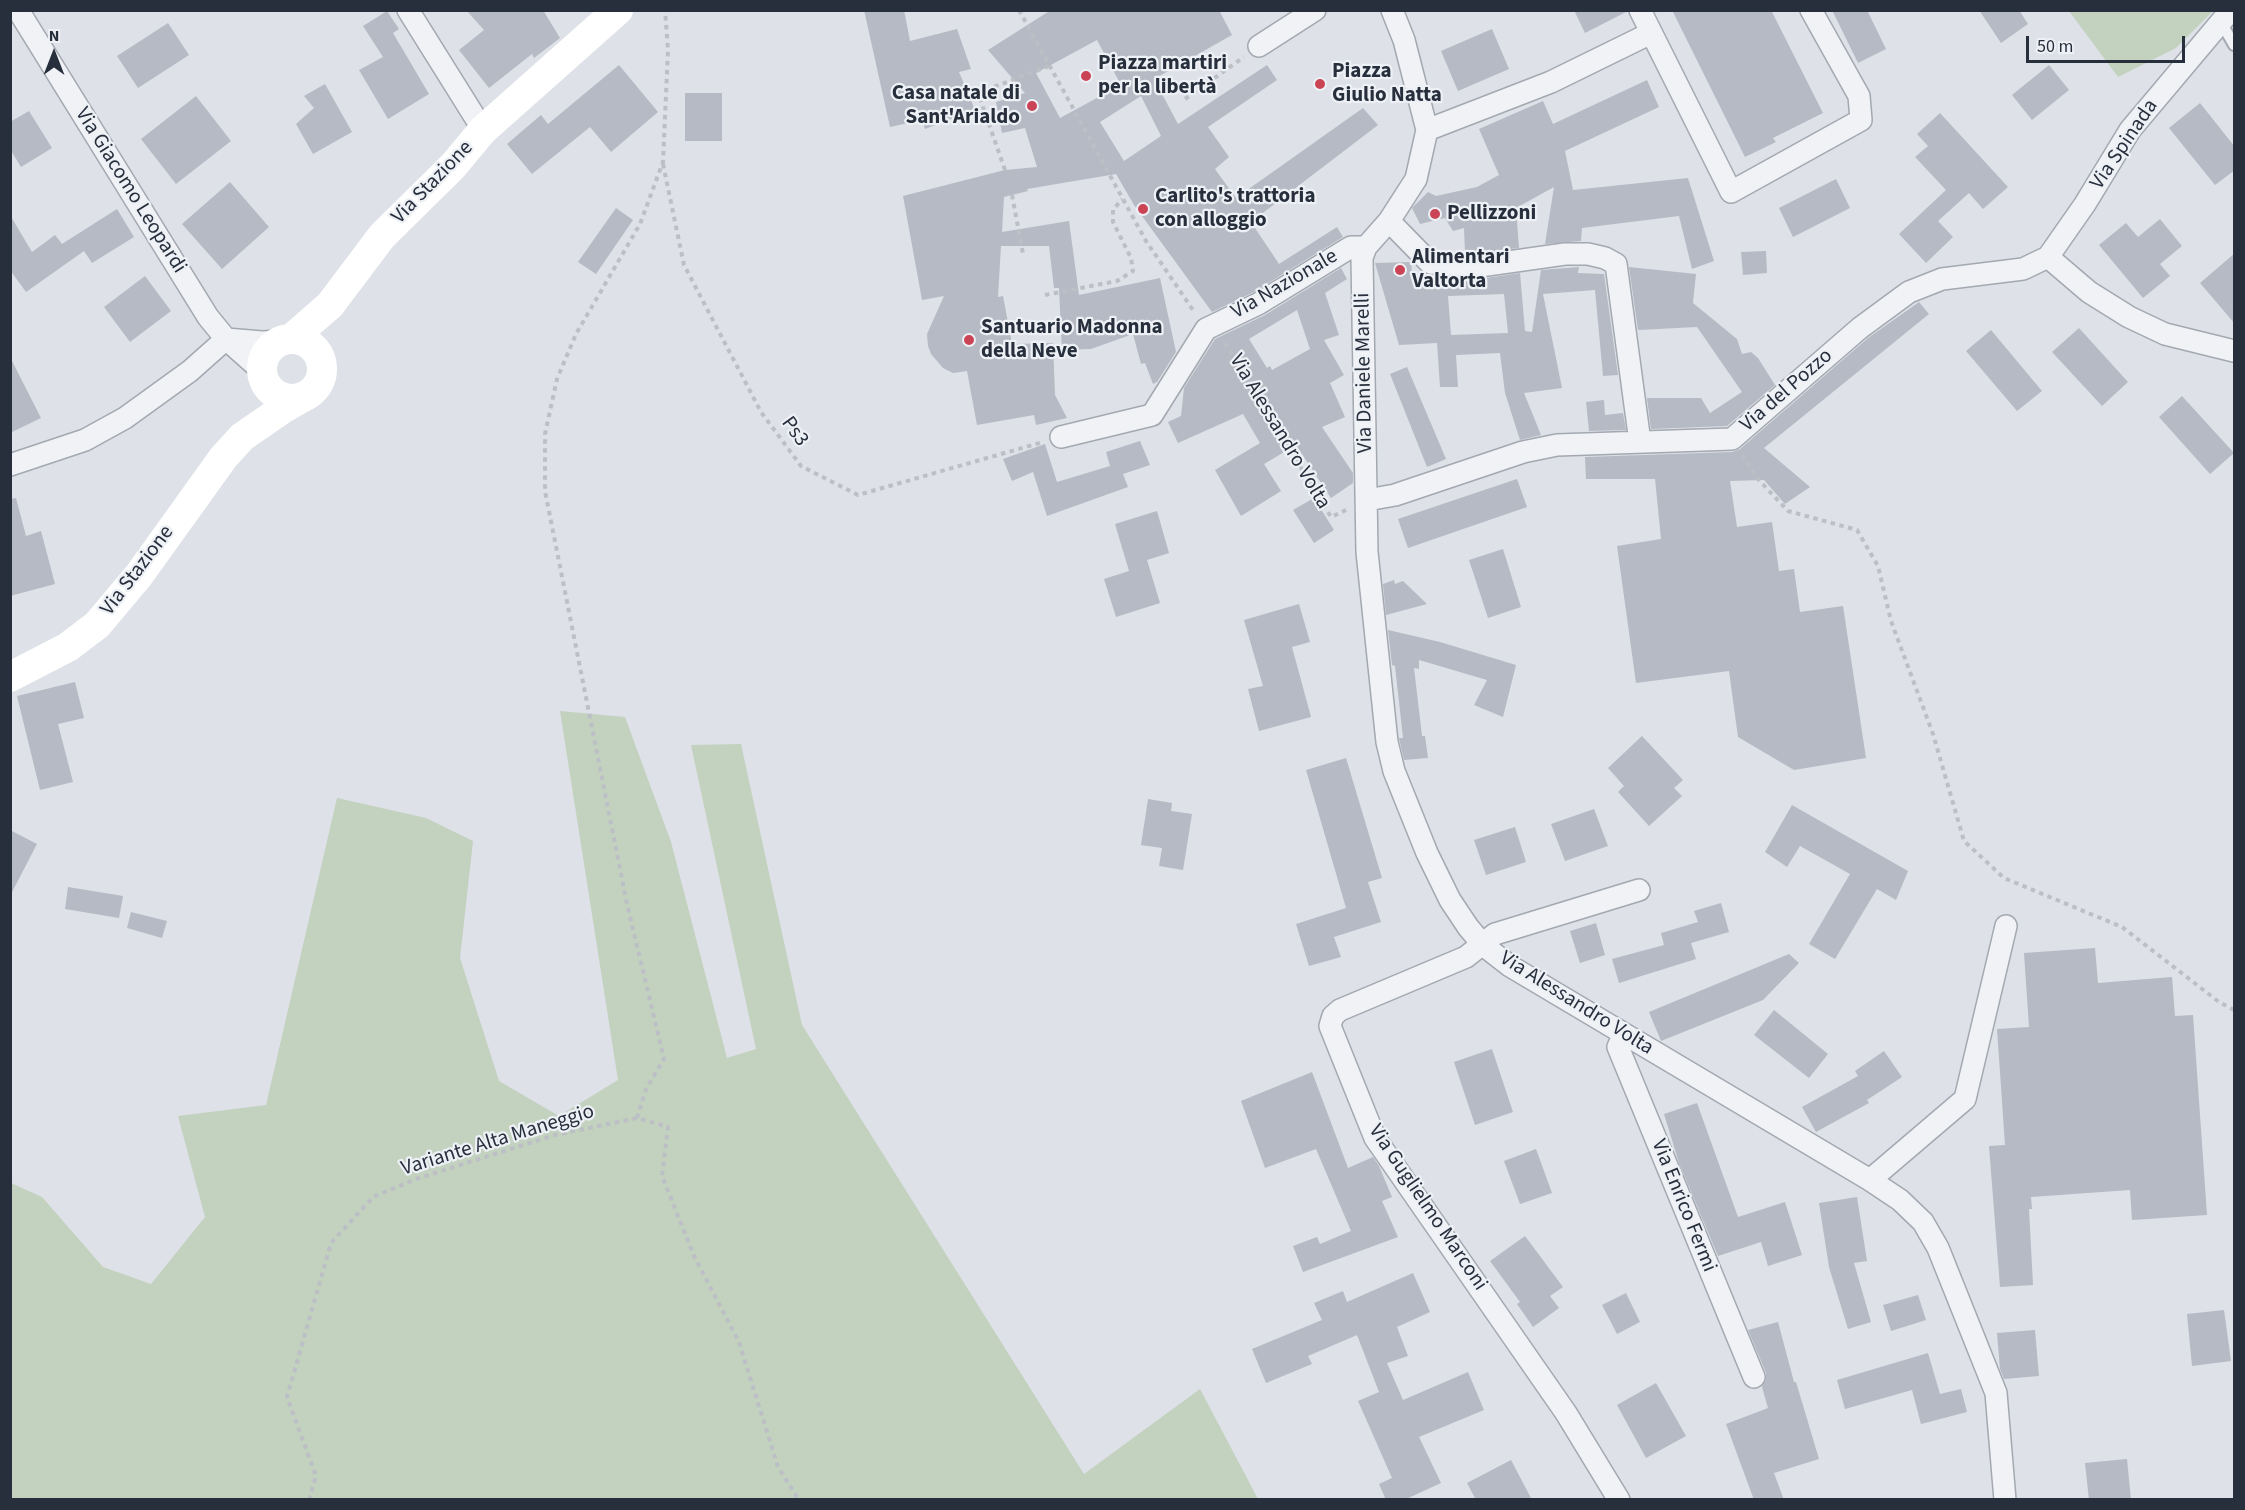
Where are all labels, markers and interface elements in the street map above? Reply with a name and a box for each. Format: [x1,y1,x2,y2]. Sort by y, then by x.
north arrow [24,24,84,84]
scale bar [2029,24,2188,62]
text: N [49,25,59,47]
text: 50 m [2037,34,2073,59]
place label: Piazza martiri per la libertà [1098,51,1227,101]
place label: Piazza Giulio Natta [1332,59,1442,109]
marker: Piazza martiri per la libertà [1079,69,1093,83]
marker: Piazza Giulio Natta [1313,77,1327,91]
place label: Casa natale di Sant'Arialdo [892,81,1020,131]
street label: Via Spinada [2086,95,2164,195]
marker: Casa natale di Sant'Arialdo [1025,99,1039,113]
street label: Via Giacomo Leopardi [69,104,191,278]
street label: Via Stazione [387,136,479,230]
place label: Carlito's trattoria con alloggio [1155,184,1315,234]
place label: Pellizzoni [1447,201,1536,227]
marker: Carlito's trattoria con alloggio [1136,202,1150,216]
marker: Pellizzoni [1428,207,1442,221]
street label: Via Nazionale [1227,245,1343,325]
place label: Alimentari Valtorta [1412,245,1510,295]
marker: Alimentari Valtorta [1393,263,1407,277]
street label: Via Daniele Marelli [1351,293,1379,453]
place label: Santuario Madonna della Neve [981,315,1163,365]
marker: Santuario Madonna della Neve [962,333,976,347]
street label: Via del Pozzo [1736,344,1838,438]
street label: Via Alessandro Volta [1223,350,1335,514]
street label: Ps3 [775,412,813,452]
street label: Via Stazione [96,521,180,621]
street label: Via Alessandro Volta [1495,947,1657,1061]
street label: Variante Alta Maneggio [399,1100,597,1182]
street label: Via Guglielmo Marconi [1362,1120,1492,1296]
street label: Via Enrico Fermi [1645,1136,1721,1276]

